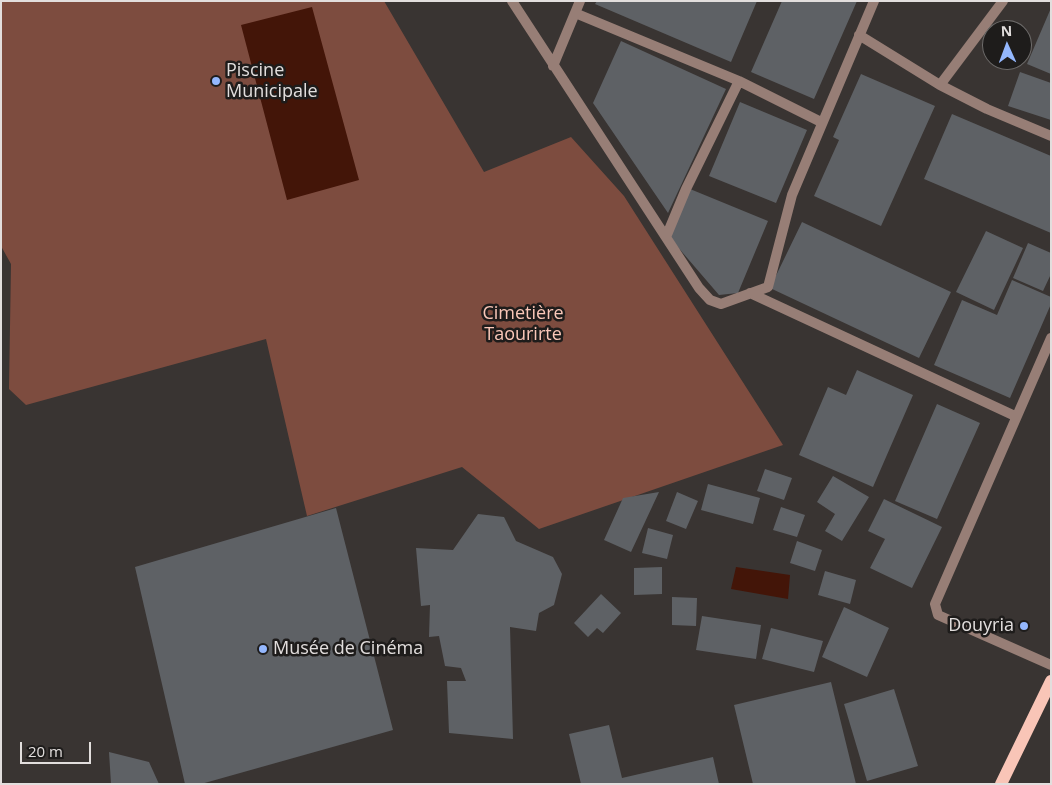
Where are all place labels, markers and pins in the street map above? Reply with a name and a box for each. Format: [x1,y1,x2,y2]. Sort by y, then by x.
place label: Piscine Municipale [226,60,318,102]
marker: Piscine Municipale [210,75,222,87]
place label: Douyria [948,615,1014,637]
marker: Douyria [1018,620,1030,632]
place label: Musée de Cinéma [273,638,423,660]
marker: Musée de Cinéma [257,643,269,655]

